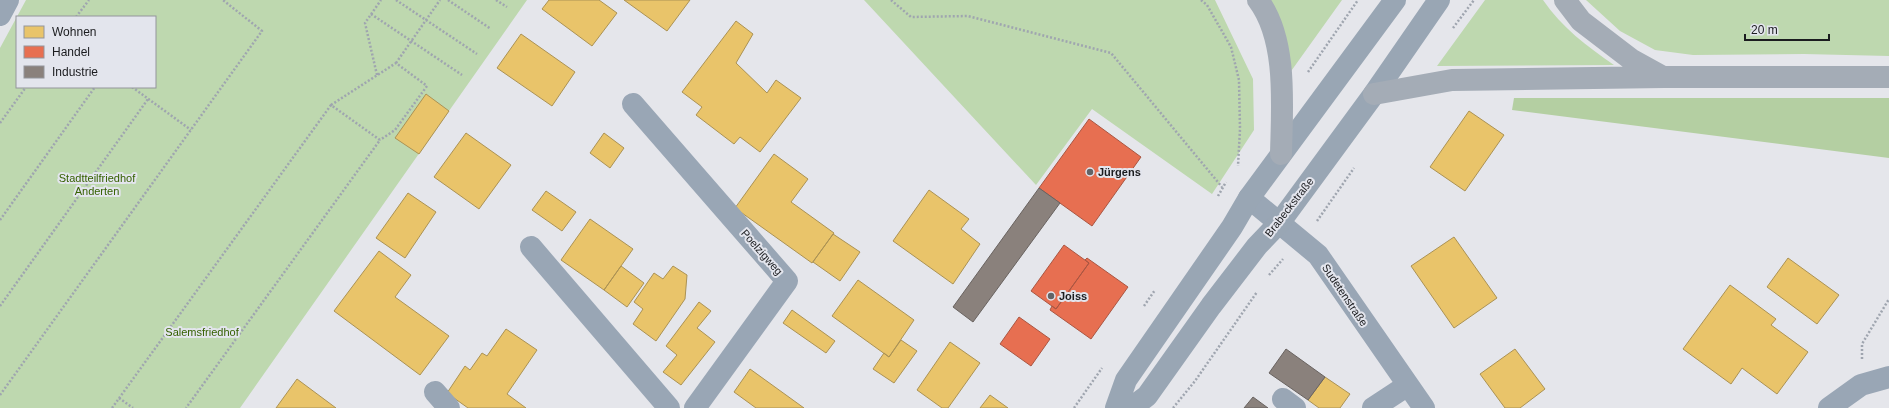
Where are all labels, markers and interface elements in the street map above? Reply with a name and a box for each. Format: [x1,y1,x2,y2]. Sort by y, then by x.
legend [16,16,156,88]
scale bar [1745,16,1829,42]
text: 20 m [1751,23,1778,37]
text: Wohnen [52,25,96,39]
text: Handel [52,45,90,59]
text: Industrie [52,65,98,79]
place label: Jürgens [1098,166,1141,178]
marker: Jürgens [1085,167,1095,177]
park label: Stadtteilfriedhof Anderten [59,172,136,197]
street label: Brabeckstraße [1262,175,1316,239]
street label: Poelzigweg [739,227,785,277]
street label: Sudetenstraße [1320,262,1370,328]
place label: Joiss [1059,290,1087,302]
marker: Joiss [1046,291,1056,301]
park label: Salemsfriedhof [165,326,240,338]

